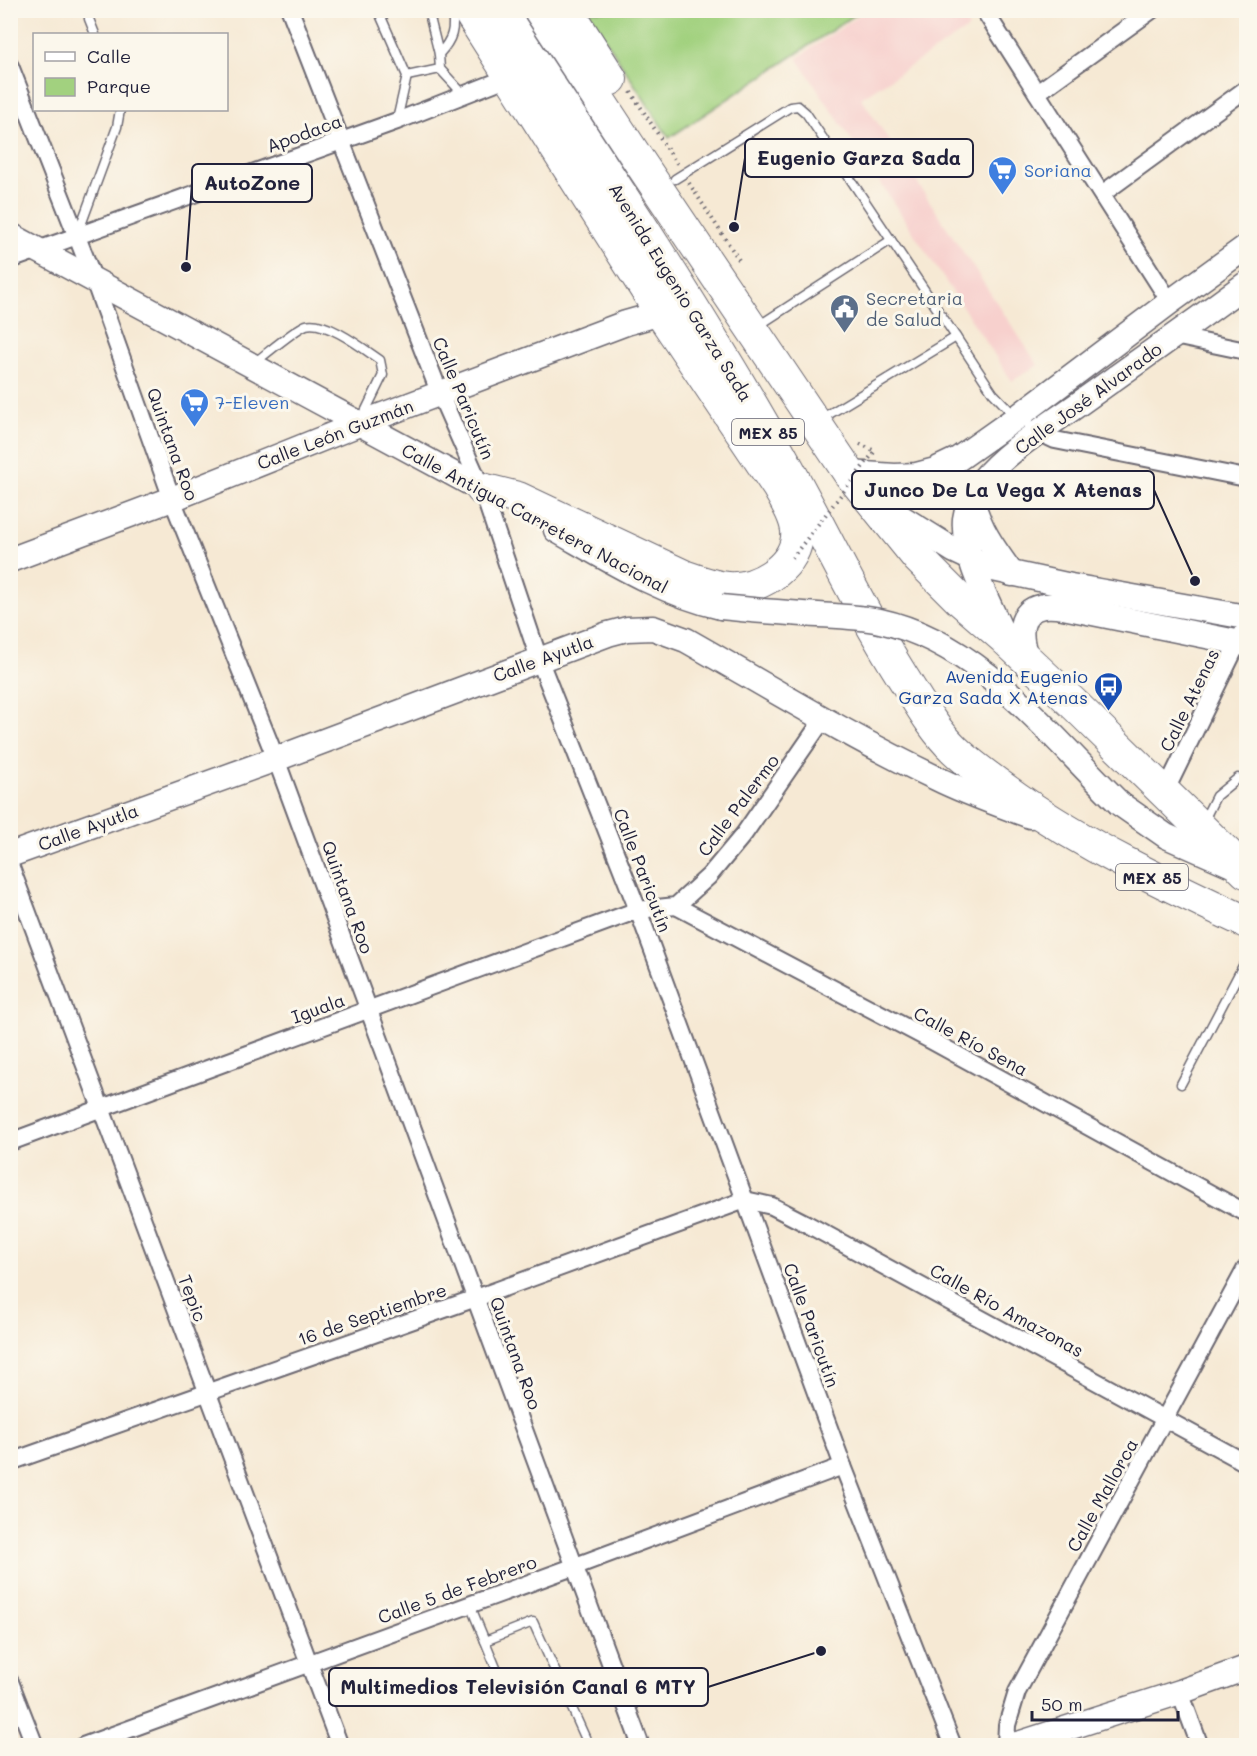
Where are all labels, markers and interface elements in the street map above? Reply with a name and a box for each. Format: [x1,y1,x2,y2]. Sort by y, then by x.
legend [33,33,228,111]
text: Calle [87,44,131,68]
text: Parque [87,74,151,98]
street label: Apodaca [263,108,345,158]
callout: Eugenio Garza Sada [745,139,973,177]
text: Eugenio Garza Sada [757,144,961,170]
supermarket icon: Soriana [987,154,1019,196]
place label: Soriana [1024,158,1092,182]
callout: AutoZone [192,164,312,202]
text: AutoZone [204,169,300,195]
street label: Avenida Eugenio Garza Sada [604,178,758,406]
place label: Secretaria de Salud [866,286,963,331]
public building icon: Secretaria de Salud [829,292,861,334]
street label: Calle Paricutín [427,333,501,463]
street label: Calle José Alvarado [1010,336,1167,460]
street label: Quintana Roo [141,384,205,504]
supermarket icon: 7-Eleven [178,386,210,428]
place label: 7-Eleven [215,390,289,414]
street label: Calle León Guzmán [253,393,417,475]
road number: MEX 85 [732,419,804,445]
street label: Calle Antigua Carretera Nacional [398,437,672,599]
callout: Junco De La Vega X Atenas [852,471,1154,509]
text: Junco De La Vega X Atenas [864,476,1142,502]
street label: Calle Ayutla [489,629,597,687]
street label: Calle Atenas [1154,645,1224,755]
place label: Avenida Eugenio Garza Sada X Atenas [899,664,1088,709]
bus stop icon: Avenida Eugenio Garza Sada X Atenas [1093,670,1125,712]
street label: Calle Palermo [692,749,784,861]
street label: Calle Ayutla [34,798,142,856]
street label: Calle Paricutín [608,805,678,935]
street label: Quintana Roo [316,837,380,957]
road number: MEX 85 [1116,864,1188,890]
street label: Iguala [288,987,348,1029]
street label: Calle Río Sena [910,1001,1032,1081]
street label: Calle Río Amazonas [926,1258,1088,1362]
street label: Calle Paricutín [778,1259,846,1391]
street label: Tepic [173,1271,213,1325]
street label: 16 de Septiembre [294,1277,450,1351]
street label: Quintana Roo [484,1293,548,1413]
street label: Calle Mallorca [1061,1434,1143,1556]
street label: Calle 5 de Febrero [374,1549,540,1629]
callout: Multimedios Televisión Canal 6 MTY [329,1668,708,1706]
text: Multimedios Televisión Canal 6 MTY [340,1673,696,1699]
scale bar [1032,1684,1178,1722]
text: 50 m [1041,1692,1083,1716]

